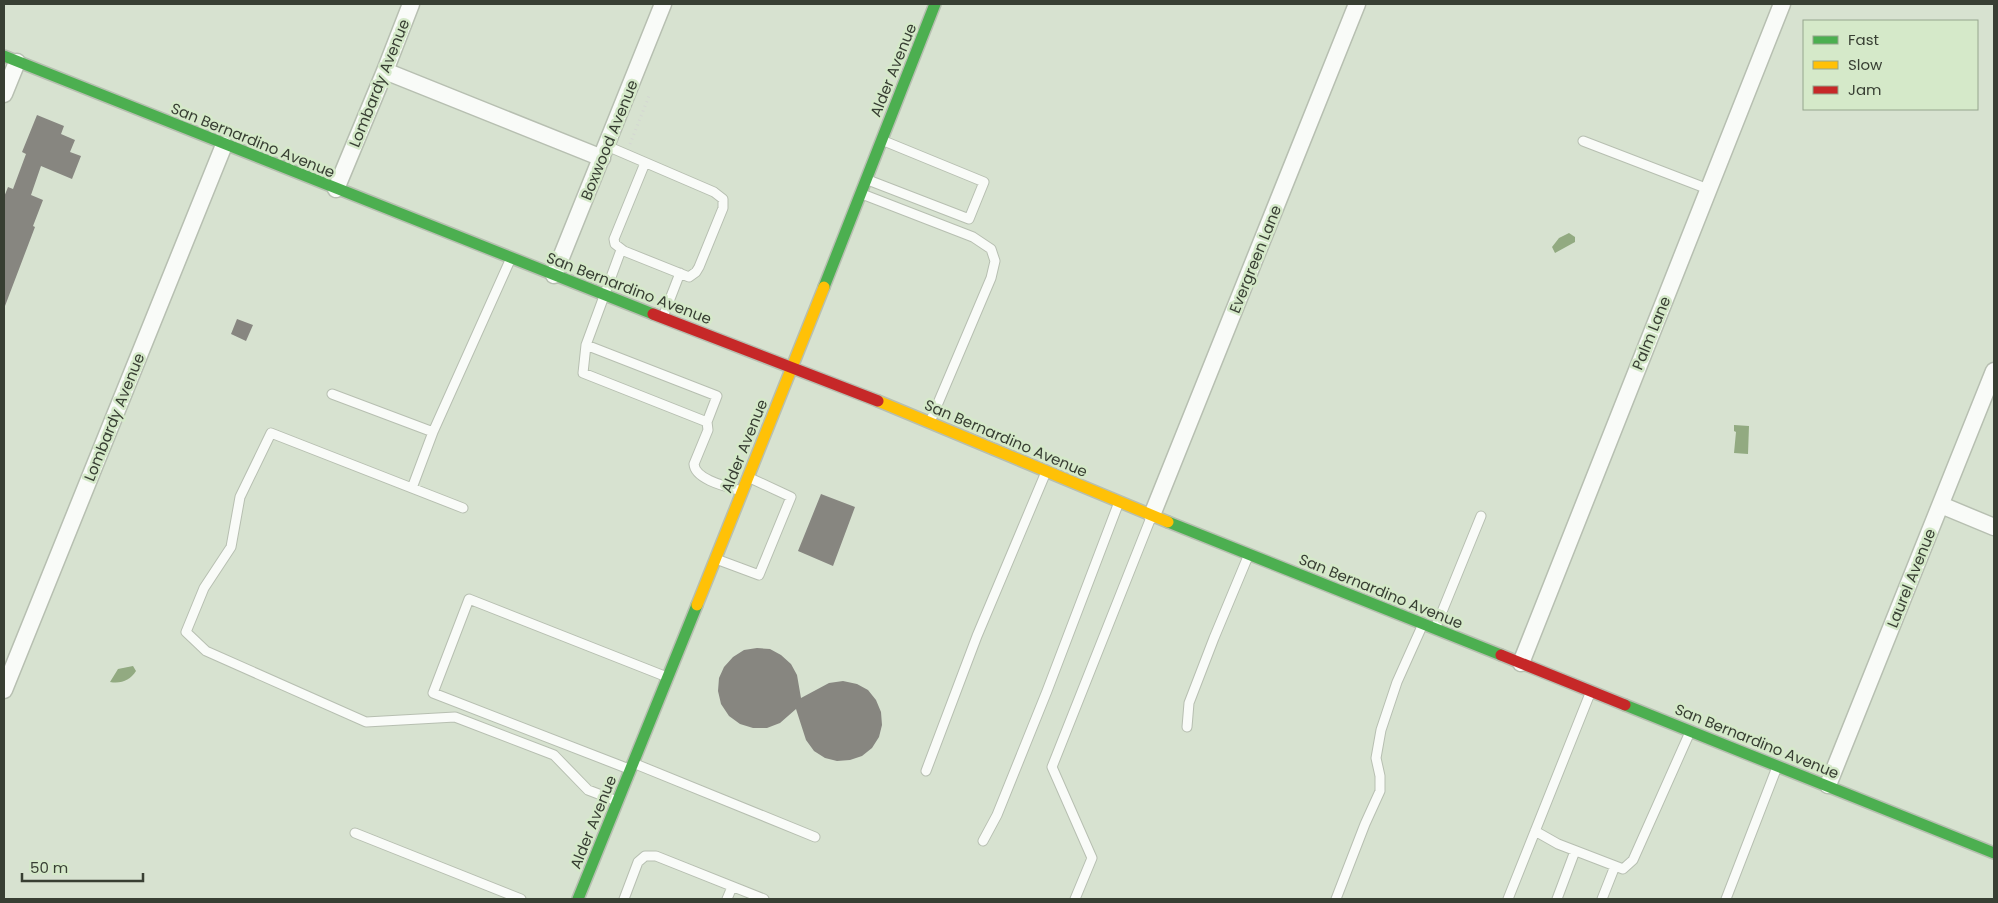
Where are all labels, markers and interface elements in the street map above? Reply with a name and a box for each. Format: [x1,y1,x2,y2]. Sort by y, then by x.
street label: Lombardy Avenue [344,16,414,150]
street label: Alder Avenue [865,20,921,120]
legend [1803,20,1978,110]
text: Fast [1848,29,1879,50]
text: Slow [1848,54,1883,75]
street label: Boxwood Avenue [575,77,643,203]
text: Jam [1848,79,1882,100]
street label: San Bernardino Avenue [168,97,338,183]
street label: Evergreen Lane [1224,202,1286,316]
street label: San Bernardino Avenue [543,247,715,329]
street label: Palm Lane [1627,293,1675,373]
street label: Lombardy Avenue [79,350,149,484]
street label: San Bernardino Avenue [921,394,1091,482]
street label: Alder Avenue [716,396,772,496]
street label: Laurel Avenue [1882,525,1940,631]
street label: San Bernardino Avenue [1296,548,1466,634]
street label: San Bernardino Avenue [1672,698,1842,784]
street label: Alder Avenue [565,772,621,872]
scale bar [22,850,144,882]
text: 50 m [30,857,68,878]

